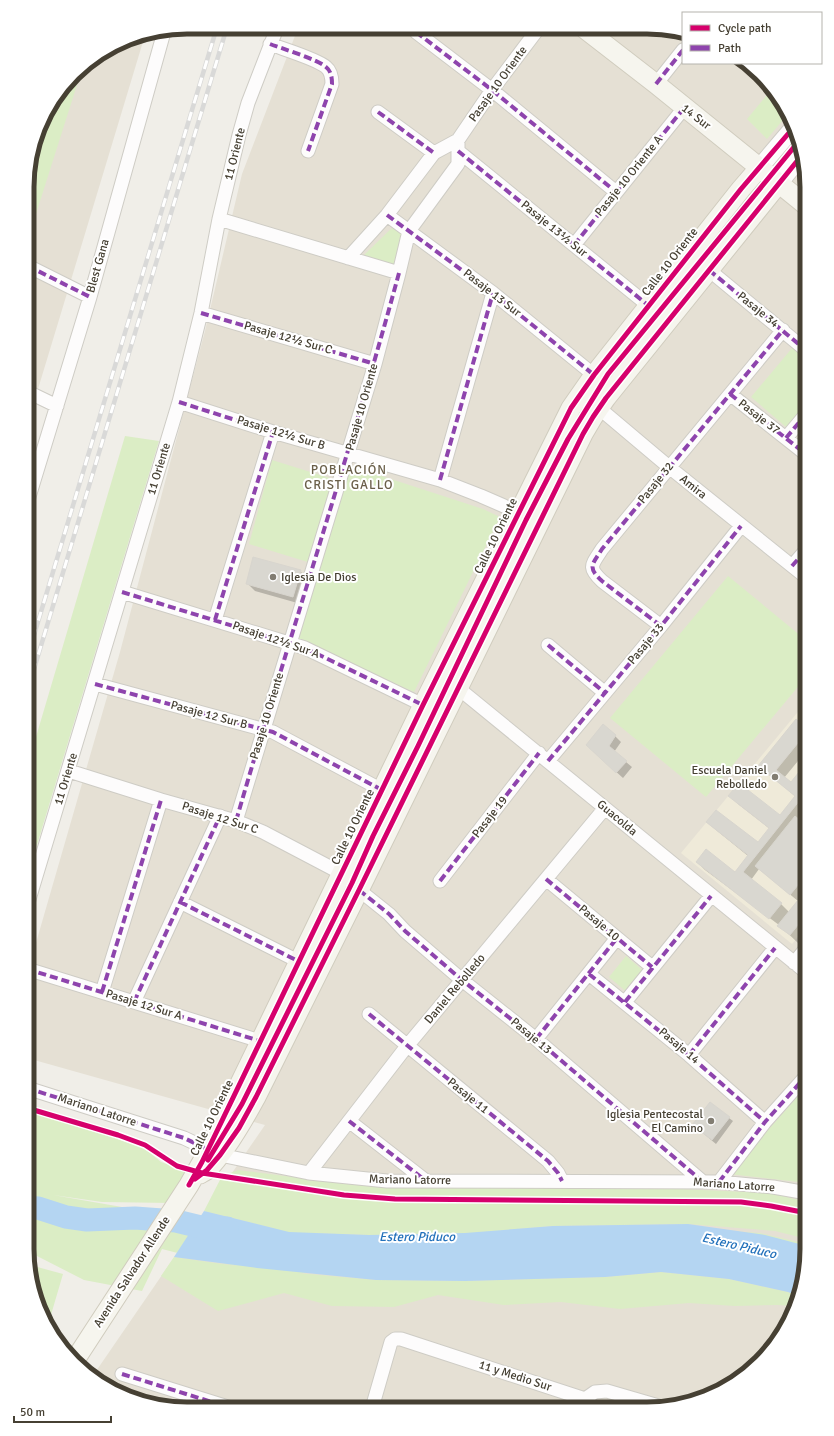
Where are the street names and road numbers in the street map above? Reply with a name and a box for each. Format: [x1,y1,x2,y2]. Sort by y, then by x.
street label: Pasaje 10 Oriente [465,43,531,125]
street label: 14 Sur [678,101,714,134]
street label: 11 Oriente [221,126,249,182]
street label: Pasaje 10 Oriente A [592,132,667,220]
street label: Pasaje 13½ Sur [518,198,591,261]
street label: Calle 10 Oriente [639,225,701,299]
street label: Blest Gana [83,237,113,295]
street label: Pasaje 13 Sur [460,266,524,321]
street label: Pasaje 34 [734,289,782,332]
street label: Pasaje 12½ Sur C [242,318,334,358]
street label: Pasaje 10 Oriente [342,362,382,452]
street label: Pasaje 37 [735,396,783,438]
street label: Pasaje 12½ Sur B [235,412,327,454]
street label: 11 Oriente [144,441,174,497]
street label: Pasaje 32 [635,459,677,507]
street label: Amira [676,472,710,502]
street label: Calle 10 Oriente [471,496,521,576]
street label: Pasaje 12½ Sur A [230,618,322,662]
street label: Pasaje 33 [625,620,667,668]
street label: Pasaje 10 Oriente [247,671,287,761]
street label: Pasaje 12 Sur B [169,698,249,732]
street label: 11 Oriente [51,751,81,807]
street label: Calle 10 Oriente [328,787,378,867]
street label: Pasaje 19 [469,793,511,841]
street label: Guacolda [594,797,640,839]
street label: Pasaje 12 Sur C [180,799,260,837]
street label: Pasaje 10 [575,902,623,944]
street label: Daniel Rebolledo [421,951,489,1027]
street label: Pasaje 12 Sur A [104,986,185,1024]
street label: Pasaje 13 [507,1015,555,1057]
street label: Pasaje 14 [655,1025,703,1068]
street label: Pasaje 11 [444,1075,492,1117]
street label: Calle 10 Oriente [187,1078,237,1158]
street label: Mariano Latorre [56,1090,138,1130]
street label: Mariano Latorre [369,1172,451,1188]
street label: Mariano Latorre [692,1175,776,1195]
street label: Avenida Salvador Allende [90,1214,174,1330]
street label: 11 y Medio Sur [477,1357,554,1395]

